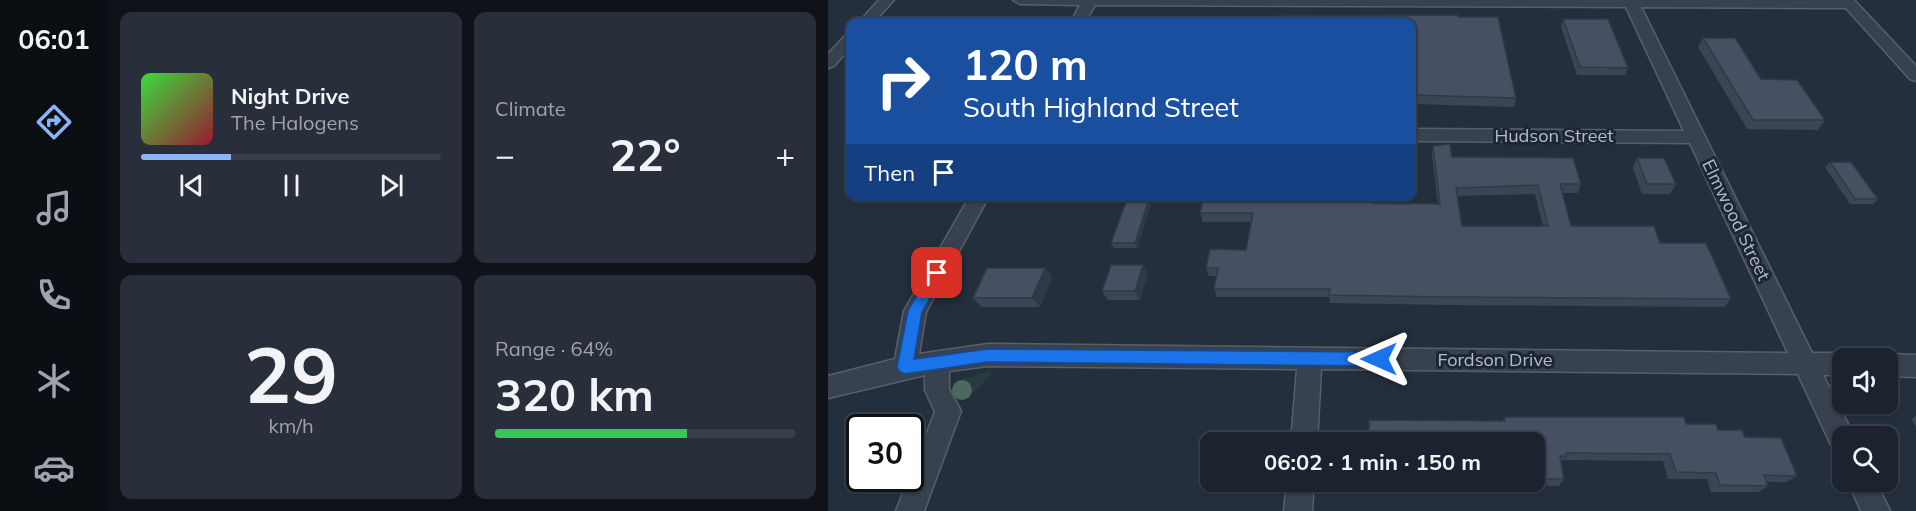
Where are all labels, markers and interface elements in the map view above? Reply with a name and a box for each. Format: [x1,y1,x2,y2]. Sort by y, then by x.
text: 06:01 [18,22,90,56]
text: 120 m [963,38,1088,91]
icon: right [864,42,942,120]
text: Night Drive [231,82,350,110]
text: South Highland Street [963,90,1239,124]
text: Climate [495,96,566,121]
icon: directions [33,101,75,143]
text: The Halogens [231,110,359,135]
street label: Hudson Street [1494,124,1614,147]
text: 22° [609,126,681,182]
text: − [495,134,515,175]
text: + [775,134,795,175]
street label: Elmwood Street [1697,155,1776,284]
icon: arrive [927,156,960,189]
text: Then [864,159,915,187]
icon: previous [175,169,208,202]
icon: pause [275,169,308,202]
icon: next [375,169,408,202]
icon: music [33,187,75,229]
pin [911,247,962,298]
icon: arrive [920,256,953,289]
icon: phone [33,274,75,316]
text: 29 [244,325,338,423]
position arrow [1347,327,1411,391]
text: Range · 64% [495,336,613,361]
street label: Fordson Drive [1437,348,1553,371]
map controls [1832,348,1898,492]
button: sound [1832,348,1898,414]
icon: climate [33,360,75,402]
text: 320 km [495,366,654,422]
text: km/h [268,413,314,438]
speed limit sign: 30 [846,414,924,492]
button: search [1832,426,1898,492]
icon: car [33,447,75,489]
text: 06:02 · 1 min · 150 m [1264,448,1481,476]

